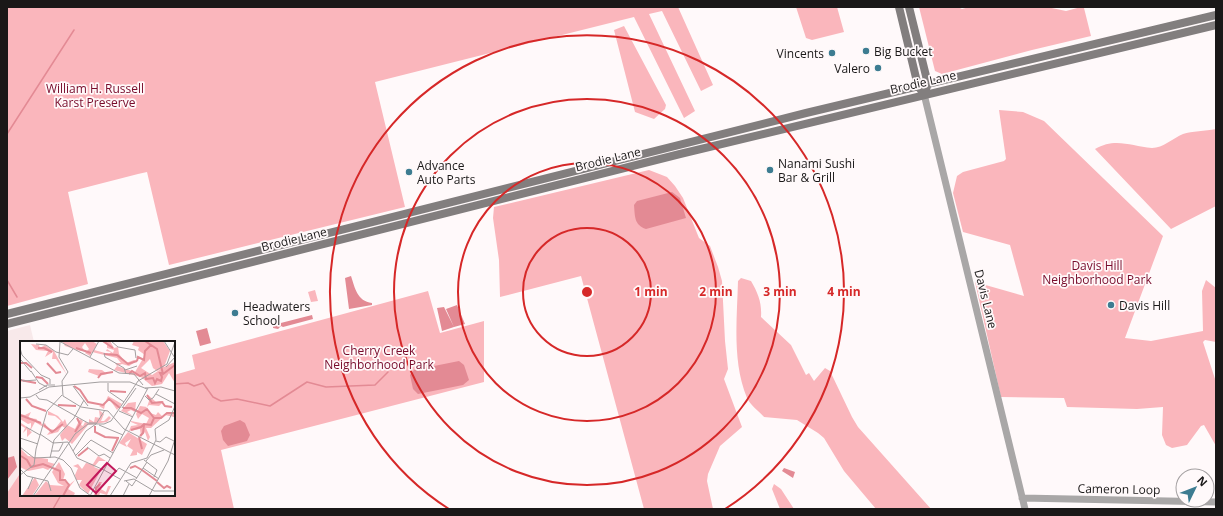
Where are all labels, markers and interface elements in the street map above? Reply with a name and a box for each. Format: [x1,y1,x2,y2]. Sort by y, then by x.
place label: Big Bucket [874,43,933,60]
place label: Vincents [777,45,824,62]
marker: Big Bucket [861,46,871,56]
marker: Vincents [827,48,837,58]
place label: Valero [834,60,870,77]
marker: Valero [873,63,883,73]
street label: Brodie Lane [888,66,958,98]
park label: William H. Russell Karst Preserve [46,80,144,111]
street label: Brodie Lane [573,143,643,175]
place label: Nanami Sushi Bar & Grill [778,155,855,186]
place label: Advance Auto Parts [417,157,476,188]
marker: Nanami Sushi Bar & Grill [765,165,775,175]
marker: Advance Auto Parts [404,167,414,177]
street label: Brodie Lane [259,223,329,255]
park label: Davis Hill Neighborhood Park [1042,257,1152,288]
street label: Davis Lane [970,268,1002,331]
text: 1 min [634,283,668,300]
text: 2 min [699,283,733,300]
text: 3 min [763,283,797,300]
text: 4 min [827,283,861,300]
centre of rings [580,285,594,299]
place label: Davis Hill [1119,297,1170,314]
place label: Headwaters School [243,298,310,329]
marker: Davis Hill [1106,300,1116,310]
marker: Headwaters School [230,308,240,318]
inset map [20,341,175,496]
park label: Cherry Creek Neighborhood Park [324,342,434,373]
north arrow [1175,468,1215,508]
text: N [1194,472,1211,489]
street label: Cameron Loop [1077,480,1161,498]

